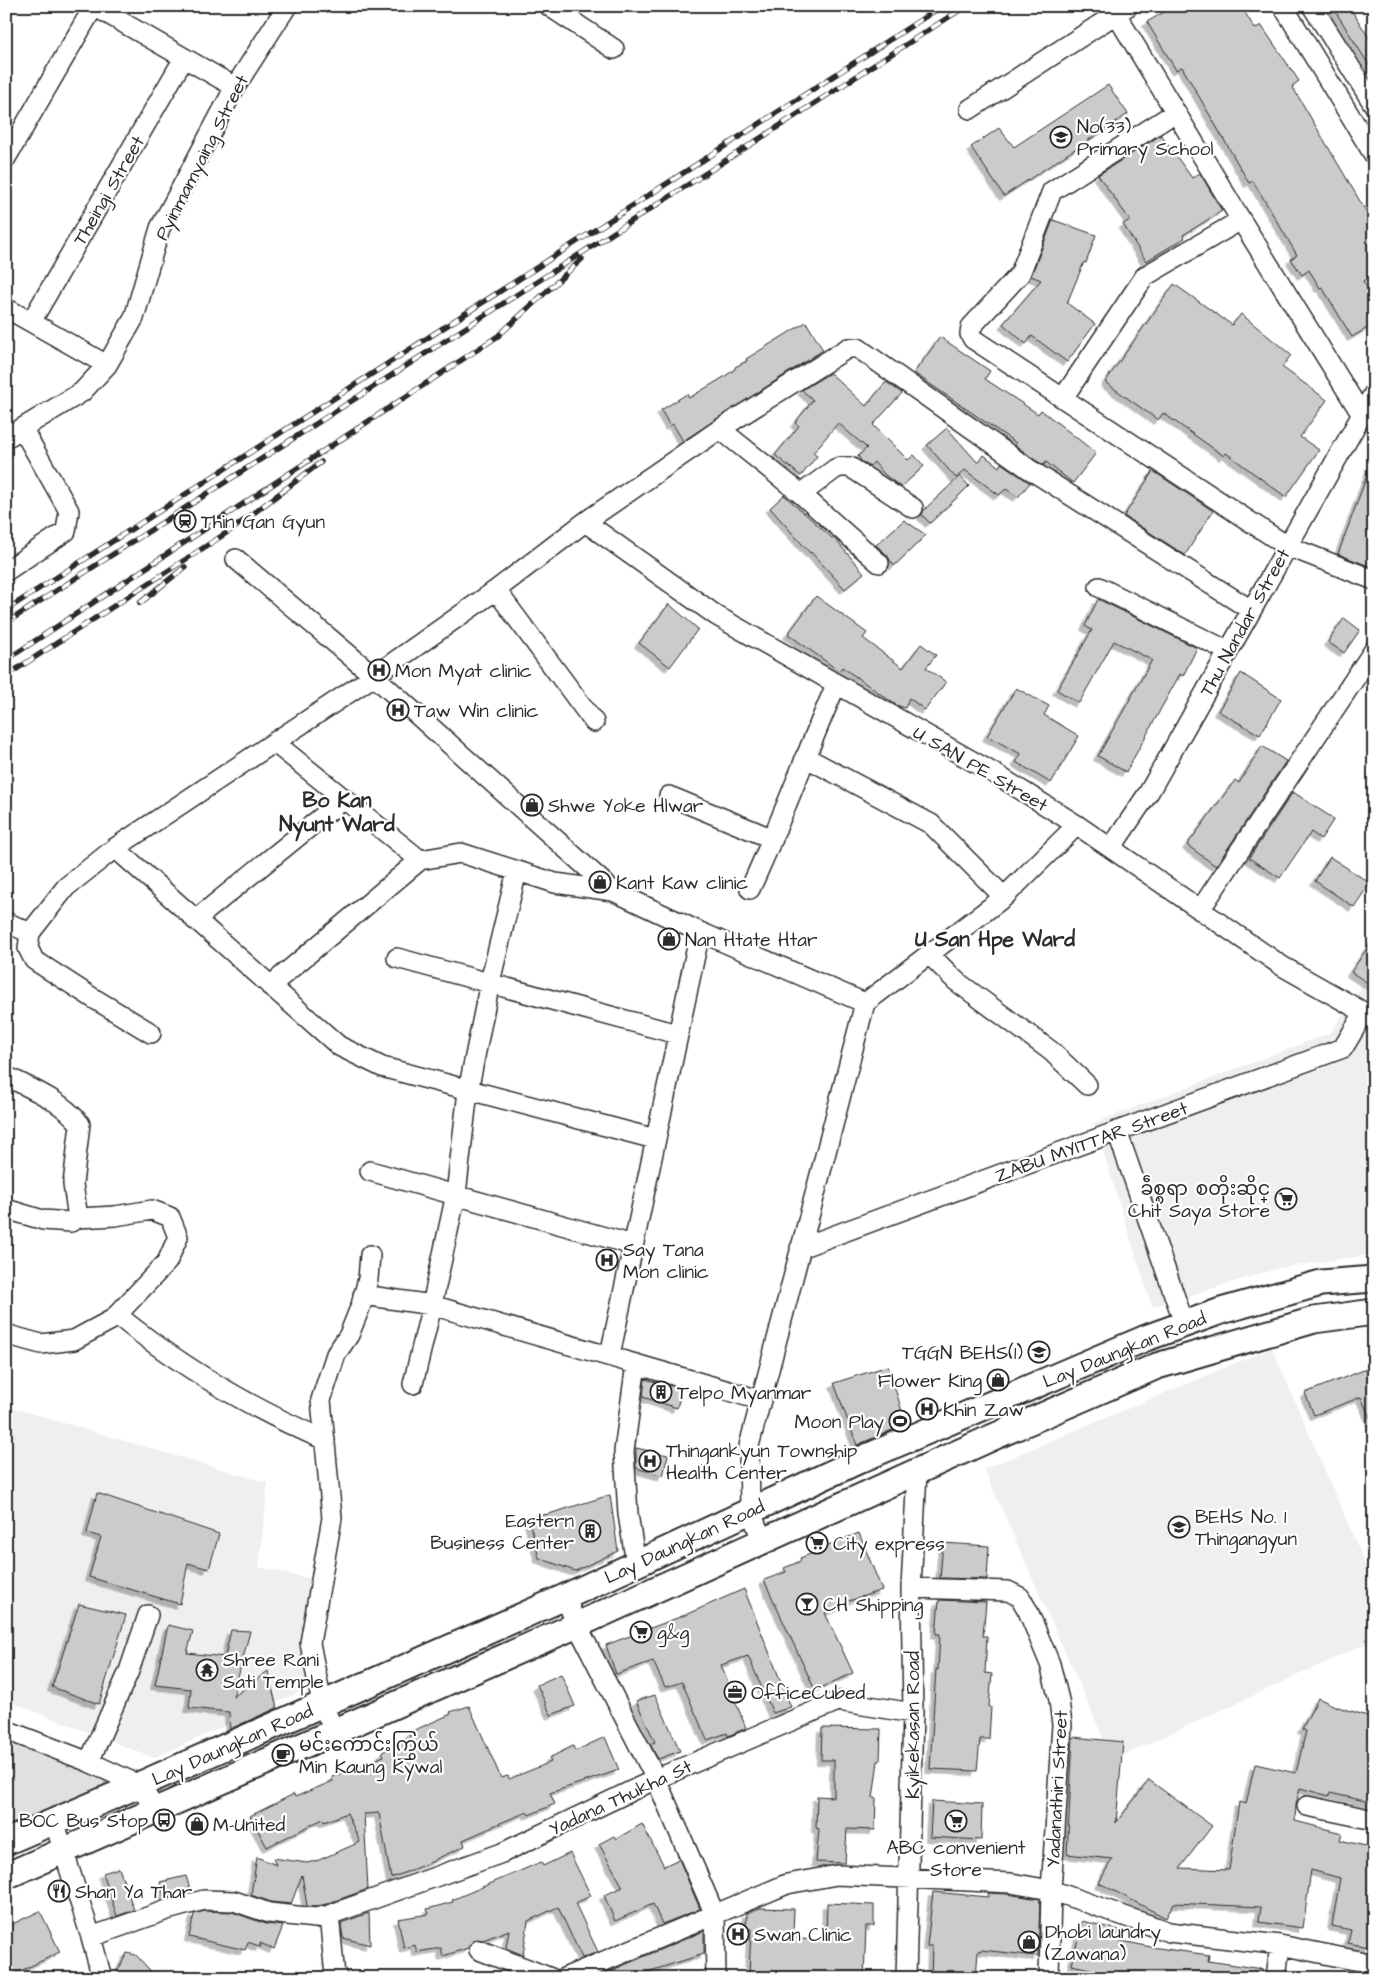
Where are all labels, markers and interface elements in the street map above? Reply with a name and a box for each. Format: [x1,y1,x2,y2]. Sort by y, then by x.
street label: Pyinmamyaing Street [149,70,257,246]
place label: No(33) Primary School [1077,114,1213,164]
school or university icon: No(33) Primary School [1049,125,1073,149]
street label: Theingi Street [67,131,153,251]
station icon: Thin Gan Gyun [173,509,197,533]
place label: Thin Gan Gyun [201,509,325,537]
street label: Thu Nandar Street [1193,543,1297,702]
hospital icon: Mon Myat clinic [367,658,391,682]
place label: Mon Myat clinic [395,658,532,686]
hospital icon: Taw Win clinic [386,698,410,722]
place label: Taw Win clinic [414,698,539,725]
street label: U SAN PE Street [908,720,1053,819]
district label: Bo Kan Nyunt Ward [279,786,395,842]
shop icon: Shwe Yoke Hlwar [520,793,544,817]
place label: Shwe Yoke Hlwar [548,793,704,820]
shop icon: Kant Kaw clinic [588,870,612,894]
place label: Kant Kaw clinic [616,870,748,897]
district label: U San Hpe Ward [915,925,1075,955]
shop icon: Nan Htate Htar [657,927,681,951]
place label: Nan Htate Htar [685,927,818,954]
street label: ZABU MYITTAR Street [991,1095,1192,1190]
place label: ခဵစ္စရာ စတိုးဆိုင္ Chit Saya Store [1128,1174,1270,1226]
supermarket icon: ခဵစ္စရာ စတိုးဆိုင္ Chit Saya Store [1274,1187,1298,1211]
place label: Say Tana Mon clinic [623,1237,709,1286]
hospital icon: Say Tana Mon clinic [595,1248,619,1272]
street label: Lay Daungkan Road [1039,1305,1211,1396]
place label: TGGN BEHS(1) [902,1340,1023,1367]
school or university icon: TGGN BEHS(1) [1027,1340,1051,1364]
place label: Flower King [878,1368,982,1396]
shop icon: Flower King [986,1368,1010,1392]
building icon: Telpo Myanmar [649,1380,673,1404]
place label: Telpo Myanmar [677,1380,812,1408]
hospital icon: Khin Zaw [915,1397,939,1421]
place label: Khin Zaw [943,1397,1024,1424]
place label: Moon Play [795,1409,885,1437]
sports icon: Moon Play [888,1409,912,1433]
place label: Thingankyun Township Health Center [666,1438,858,1487]
hospital icon: Thingankyun Township Health Center [638,1449,662,1473]
street label: Lay Daungkan Road [600,1493,770,1592]
place label: BEHS No. 1 Thingangyun [1195,1504,1297,1554]
place label: Eastern Business Center [430,1508,575,1557]
school or university icon: BEHS No. 1 Thingangyun [1167,1515,1191,1539]
building icon: Eastern Business Center [578,1519,602,1543]
supermarket icon: City express [805,1531,829,1555]
place label: City express [833,1531,945,1559]
bar icon: CH Shipping [795,1592,819,1616]
place label: CH Shipping [823,1592,924,1620]
supermarket icon: g&g [629,1620,653,1644]
place label: g&g [657,1620,690,1648]
place label: Shree Rani Sati Temple [223,1647,324,1696]
street label: Kyikekasan Road [900,1651,928,1799]
temple icon: Shree Rani Sati Temple [195,1658,219,1682]
office icon: OfficeCubed [723,1680,747,1704]
place label: OfficeCubed [751,1680,866,1707]
street label: Lay Daungkan Road [148,1698,318,1794]
street label: Yadanathiri Street [1040,1709,1075,1869]
place label: မင်းကောင်းကြွယ် Min Kaung Kywal [299,1730,442,1782]
cafe icon: မင်းကောင်းကြွယ် Min Kaung Kywal [271,1743,295,1767]
street label: Yadana Thukha St [545,1753,697,1843]
place label: BOC Bus Stop [19,1808,148,1835]
bus stop icon: BOC Bus Stop [152,1808,176,1832]
supermarket icon: ABC convenient Store [944,1809,968,1833]
shop icon: M-United [185,1812,209,1836]
place label: M-United [213,1812,286,1839]
place label: ABC convenient Store [887,1835,1026,1884]
restaurant icon: Shan Ya Thar [47,1879,71,1903]
place label: Shan Ya Thar [75,1879,193,1906]
place label: Dhobi laundry (Zawana) [1045,1919,1162,1968]
hospital icon: Swan Clinic [726,1922,750,1946]
place label: Swan Clinic [754,1922,852,1949]
shop icon: Dhobi laundry (Zawana) [1017,1930,1041,1954]

